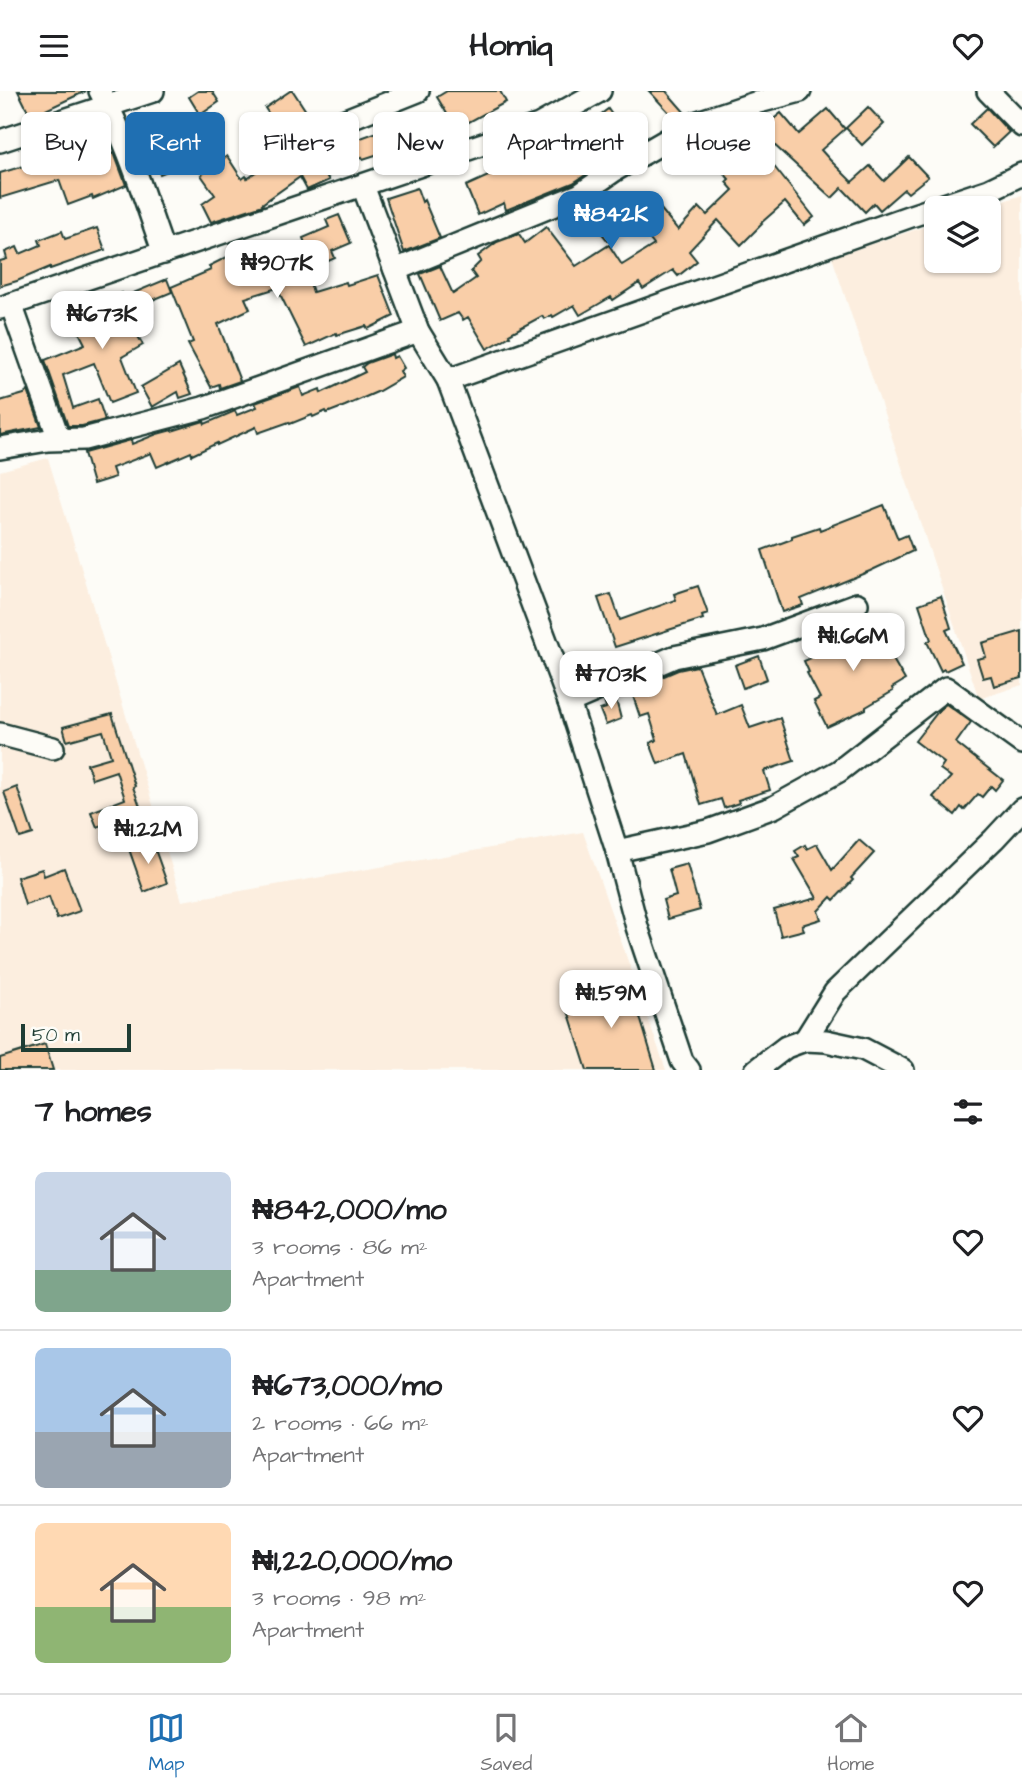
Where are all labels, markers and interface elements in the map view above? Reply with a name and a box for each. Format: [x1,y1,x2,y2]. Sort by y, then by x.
text: Homiq [469,23,553,68]
icon: menu [35,27,73,65]
icon: heart [949,27,987,65]
chip: Buy [21,112,111,175]
chip: Rent [125,112,225,175]
chip: Filters [239,112,359,175]
chip: New [373,112,469,175]
chip: Apartment [483,112,648,175]
chip: House [662,112,775,175]
pin: ₦842K [562,191,660,251]
map controls [924,196,1001,273]
button: layers [924,196,1001,273]
text: ₦842K [574,198,648,230]
pin: ₦907K [228,241,326,300]
text: ₦907K [241,247,313,279]
pin: ₦673K [53,292,151,351]
text: ₦673K [67,298,137,330]
pin: ₦1.66M [796,613,910,673]
text: ₦1.66M [818,620,888,652]
pin: ₦703K [562,651,660,711]
text: ₦703K [576,658,646,690]
pin: ₦1.22M [91,807,205,866]
text: ₦1.22M [114,813,182,845]
pin: ₦1.59M [554,971,668,1030]
text: ₦1.59M [575,977,647,1009]
scale bar [21,1021,131,1053]
text: 50 m [32,1022,80,1049]
text: 7 homes [35,1091,152,1133]
icon: filters [949,1093,987,1131]
text: ₦842,000/mo [252,1189,447,1231]
icon: home [91,1200,175,1284]
icon: heart [949,1223,987,1261]
text: 3 rooms · 86 m² [252,1231,428,1263]
text: Apartment [252,1263,364,1295]
text: ₦673,000/mo [252,1365,442,1407]
icon: home [91,1376,175,1460]
icon: heart [949,1399,987,1437]
text: 2 rooms · 66 m² [252,1407,429,1439]
text: Apartment [252,1439,364,1471]
text: ₦1,220,000/mo [252,1540,452,1582]
icon: home [91,1551,175,1635]
icon: heart [949,1574,987,1612]
text: 3 rooms · 98 m² [252,1582,426,1614]
text: Apartment [252,1614,364,1646]
tab: Map [147,1709,185,1778]
tab: Saved [480,1709,532,1778]
tab: Home [827,1709,874,1778]

